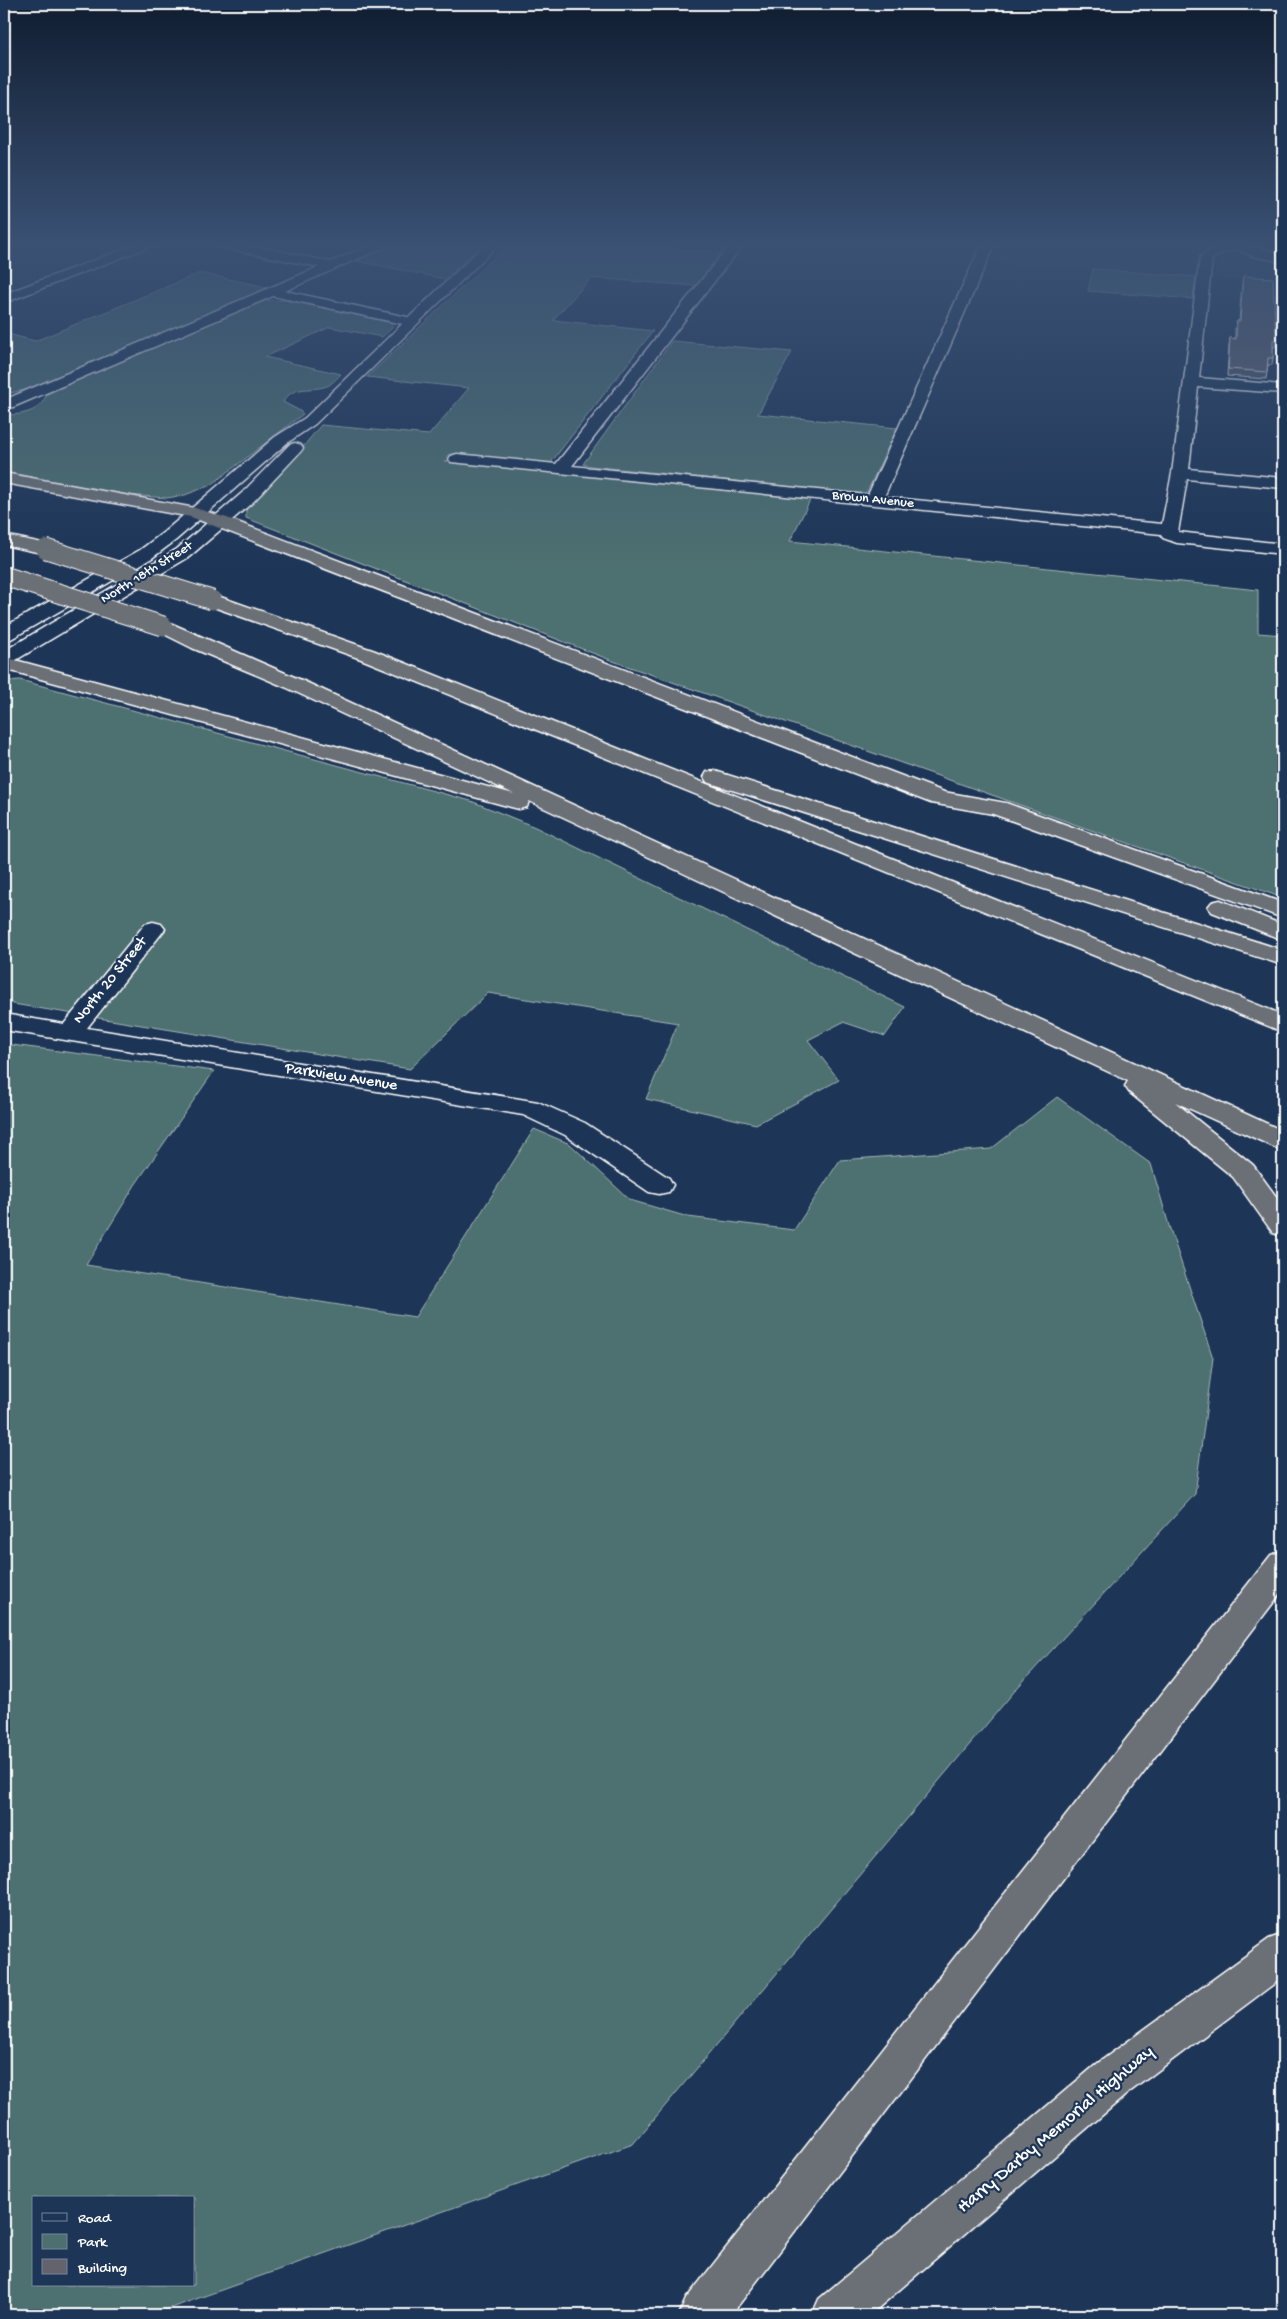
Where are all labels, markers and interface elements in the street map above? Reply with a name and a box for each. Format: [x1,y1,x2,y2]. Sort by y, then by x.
street label: Brown Avenue [830,487,916,513]
street label: North 18th Street [98,537,197,608]
street label: North 20 Street [70,932,153,1028]
street label: Parkview Avenue [282,1060,399,1096]
street label: Harry Darby Memorial Highway [953,2041,1159,2219]
legend [32,2196,195,2286]
text: Road [78,2210,112,2228]
text: Park [77,2234,108,2252]
text: Building [77,2260,127,2278]

